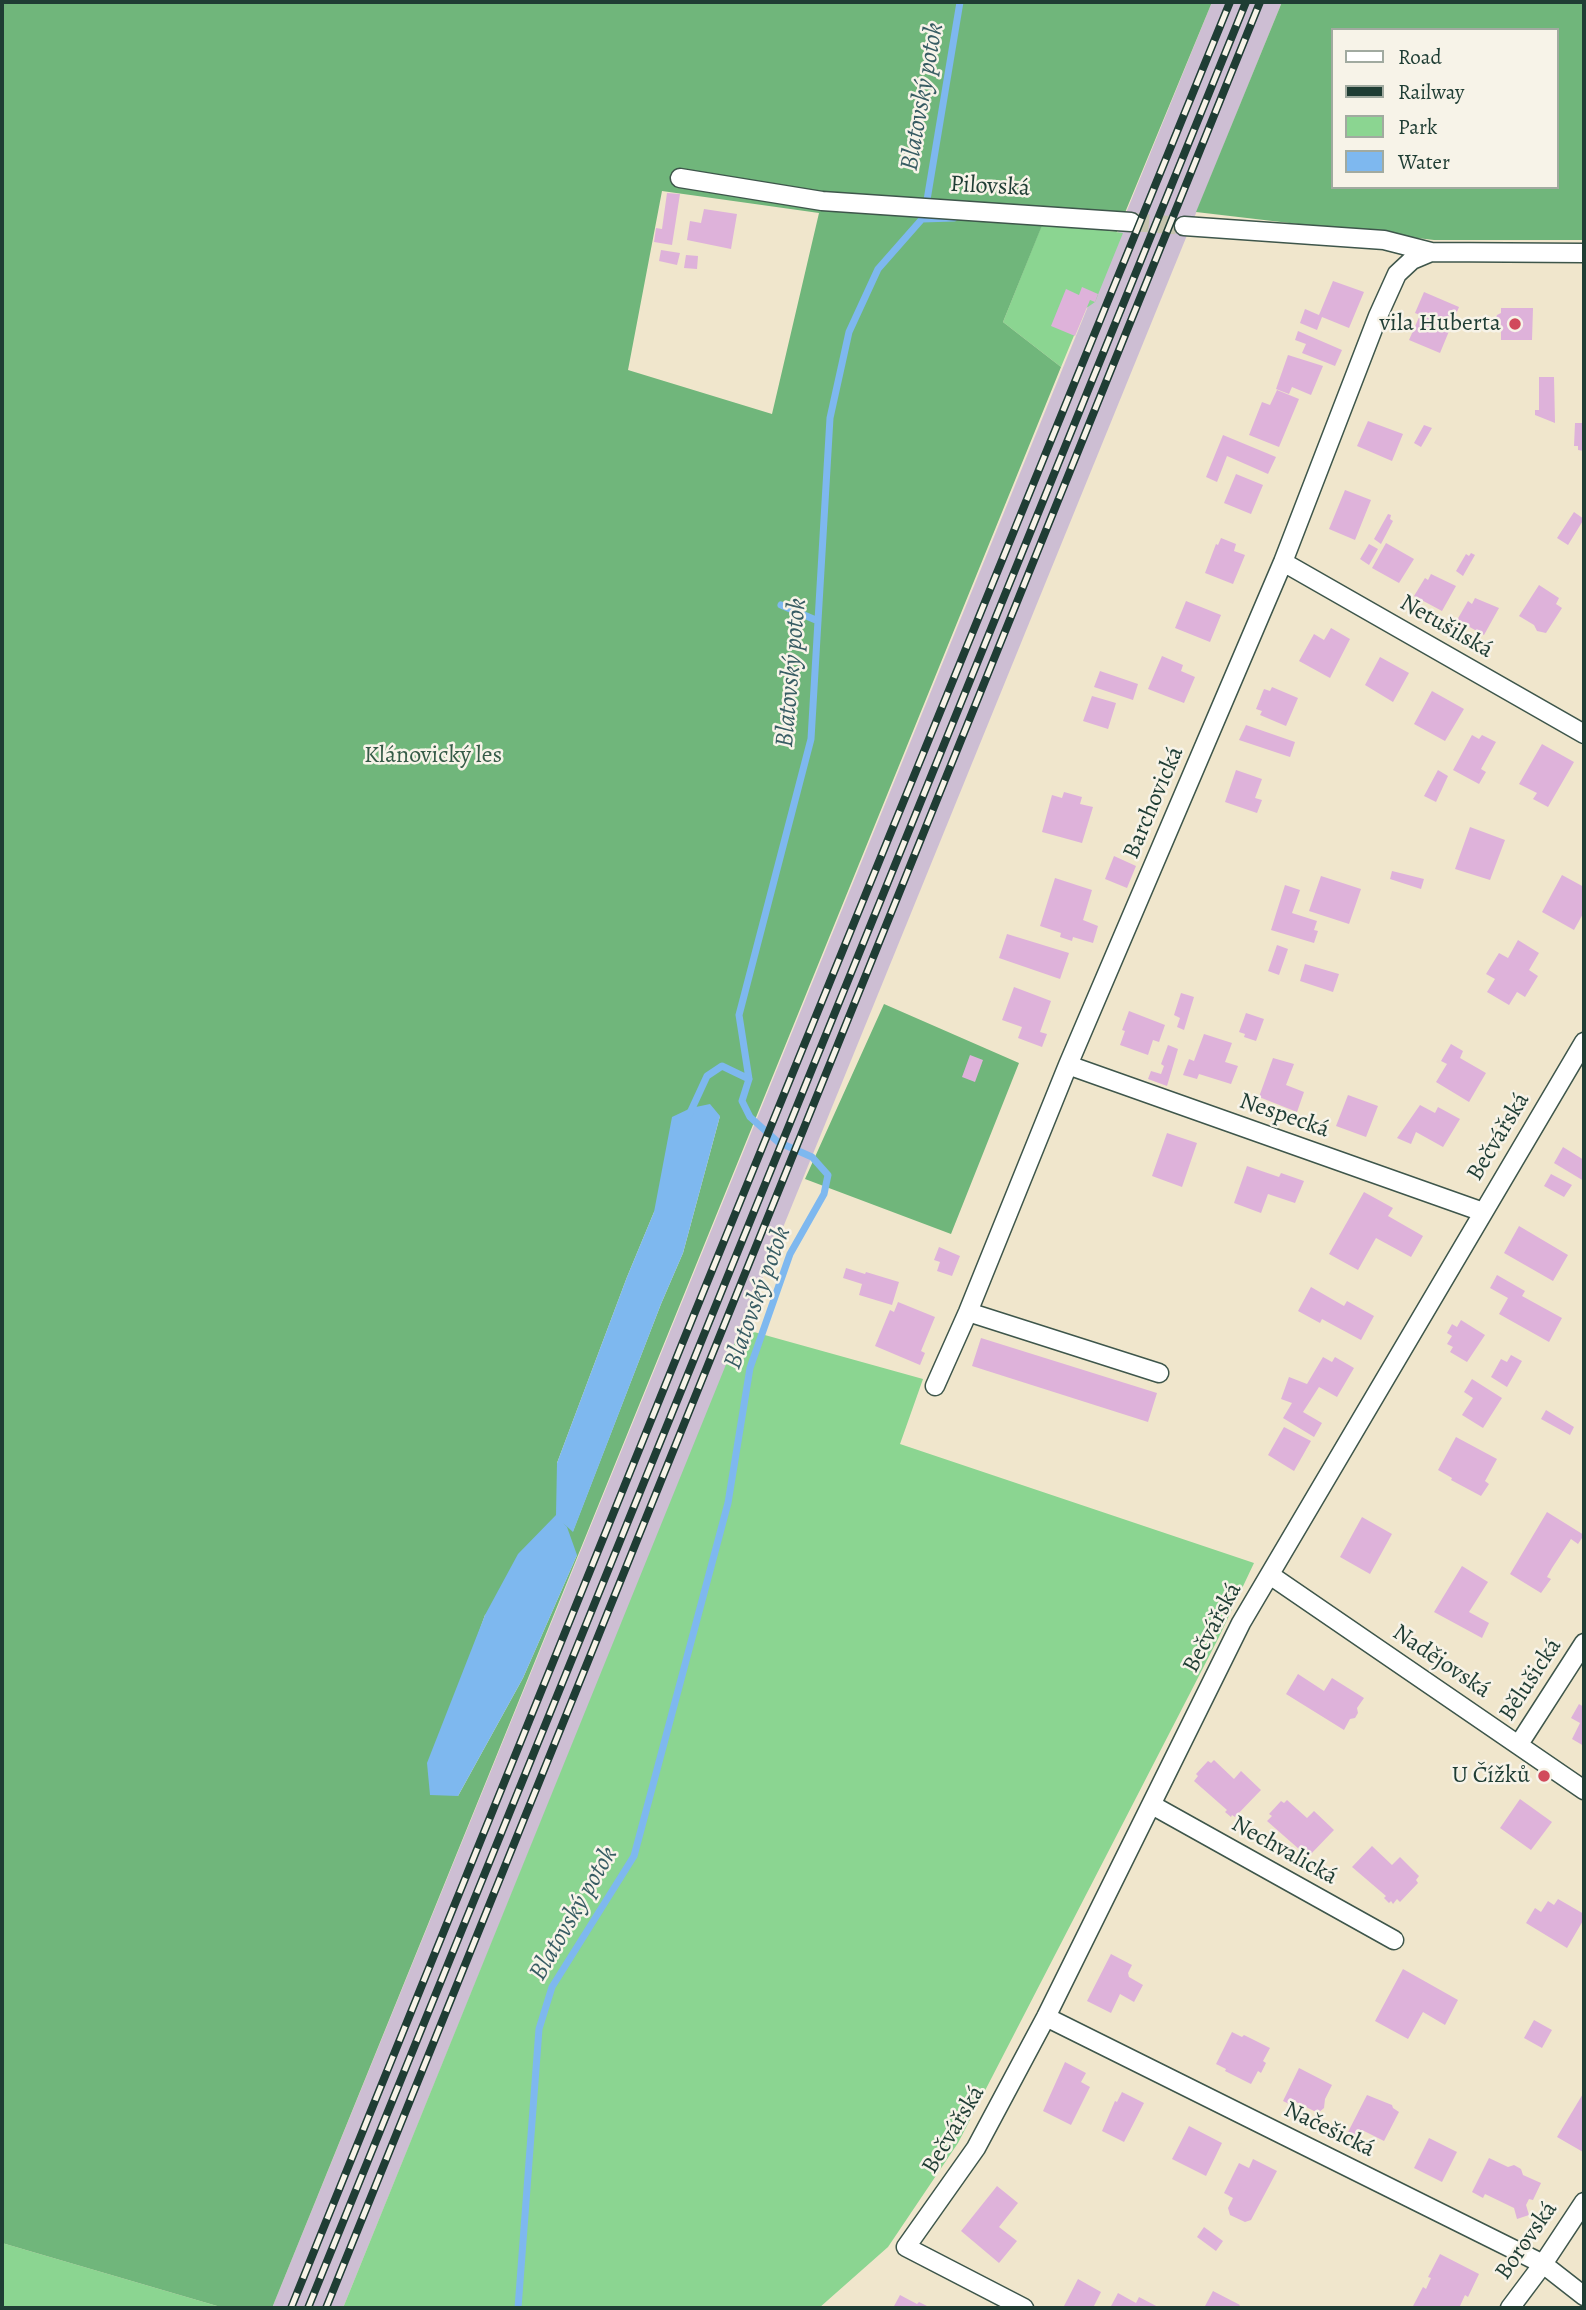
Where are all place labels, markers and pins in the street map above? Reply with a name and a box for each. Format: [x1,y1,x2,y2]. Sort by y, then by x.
place label: vila Huberta [1379,310,1501,338]
marker: vila Huberta [1507,316,1523,332]
place label: U Čížků [1452,1762,1530,1790]
marker: U Čížků [1536,1768,1552,1784]

